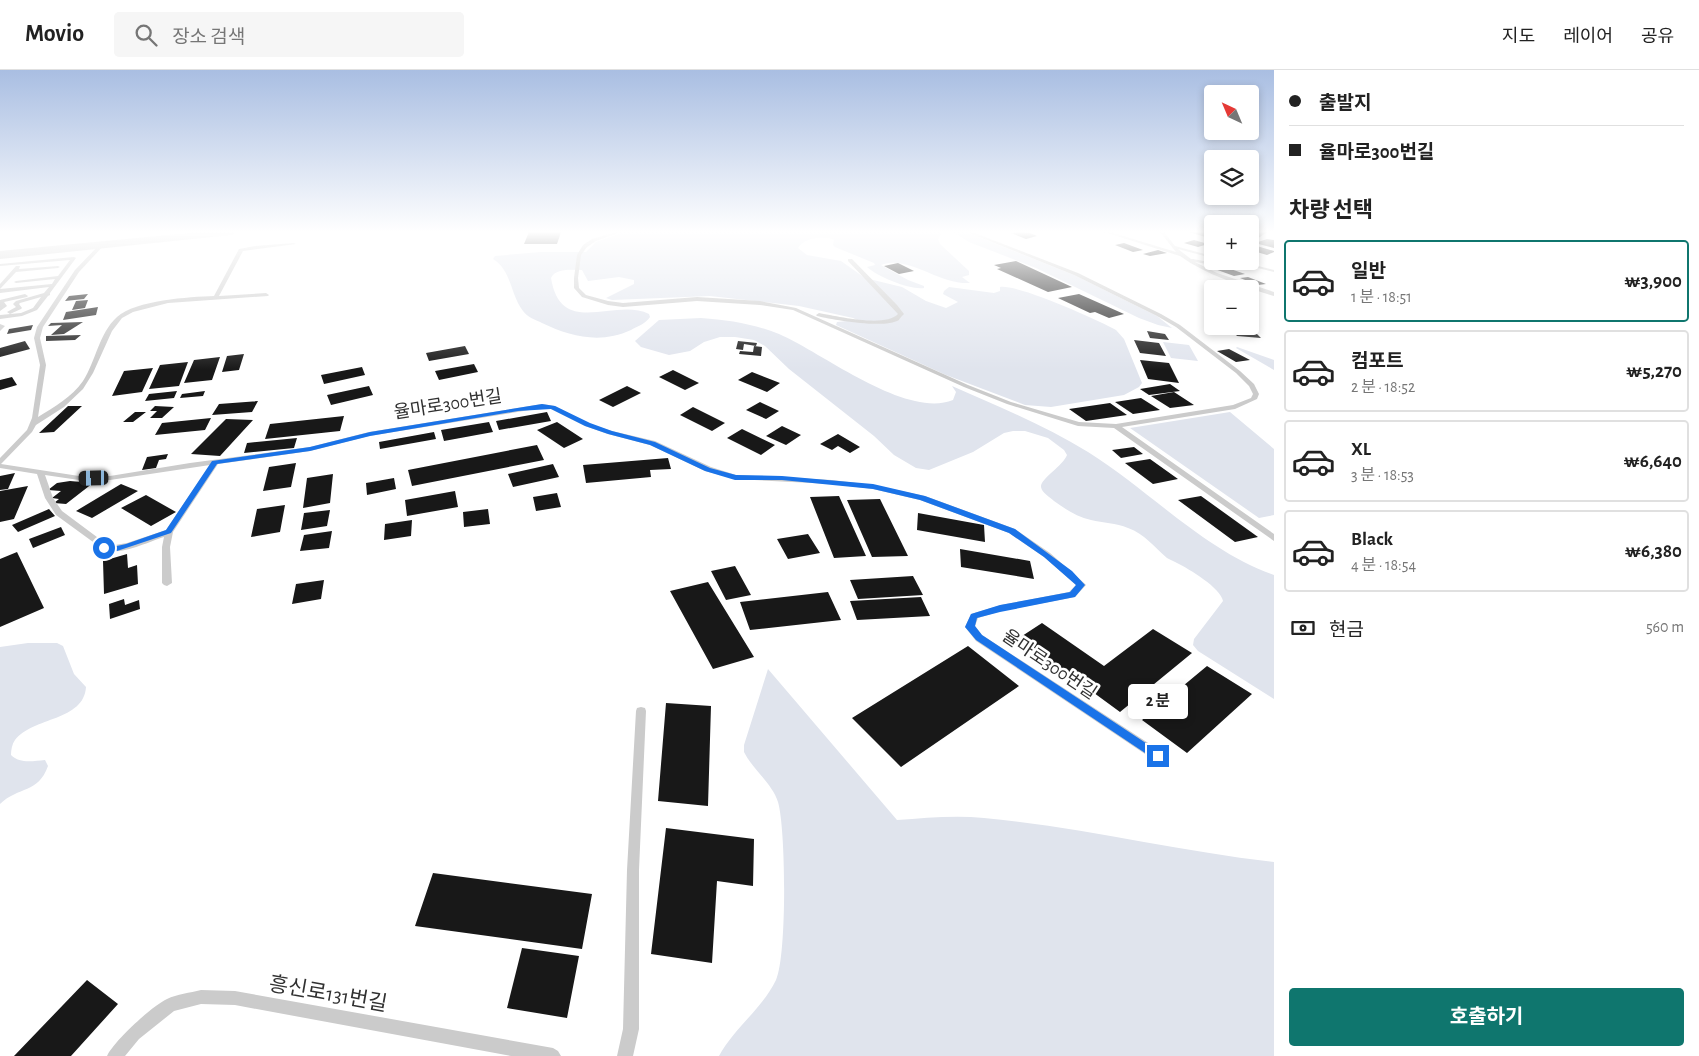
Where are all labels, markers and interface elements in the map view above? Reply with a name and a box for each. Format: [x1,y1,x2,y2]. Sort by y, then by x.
search box [114,12,464,57]
icon: search [132,21,160,49]
text: Movio [25,22,84,46]
text: 장소 검색 [172,28,245,47]
text: 지도 [1502,28,1535,46]
text: 레이어 [1563,28,1613,46]
text: 공유 [1641,28,1674,46]
north arrow [1204,85,1259,140]
map controls [1204,85,1259,335]
text: 출발지 [1319,94,1371,113]
text: 율마로300번길 [1319,143,1434,162]
button: layers [1204,150,1259,205]
text: 차량 선택 [1289,199,1373,221]
button: + [1204,215,1259,270]
icon: car [1291,259,1336,304]
text: 일반 [1351,262,1386,281]
text: ₩3,900 [1624,272,1682,291]
button: − [1204,280,1259,335]
text: 1 분 · 18:51 [1351,289,1412,305]
icon: car [1291,349,1336,394]
text: 컴포트 [1351,352,1403,371]
text: ₩5,270 [1626,362,1682,381]
text: 2 분 · 18:52 [1351,379,1415,395]
street label: 율마로300번길 [392,387,503,422]
icon: car [1291,439,1336,484]
text: XL [1351,440,1371,459]
text: ₩6,640 [1624,452,1682,471]
text: 3 분 · 18:53 [1351,467,1414,483]
car [78,470,109,486]
icon: car [1291,529,1336,574]
text: Black [1351,530,1393,549]
route start [93,537,115,559]
text: ₩6,380 [1625,542,1682,561]
text: 4 분 · 18:54 [1351,557,1416,573]
icon: cash [1289,614,1317,642]
text: 560 m [1646,619,1684,635]
text: 현금 [1329,621,1364,640]
street label: 율마로300번길 [999,626,1100,703]
callout: 2 분 [1128,684,1188,718]
text: 2 분 [1146,693,1170,709]
route end [1147,745,1169,767]
street label: 흥신로131번길 [267,972,389,1015]
button: 호출하기 [1289,988,1684,1046]

